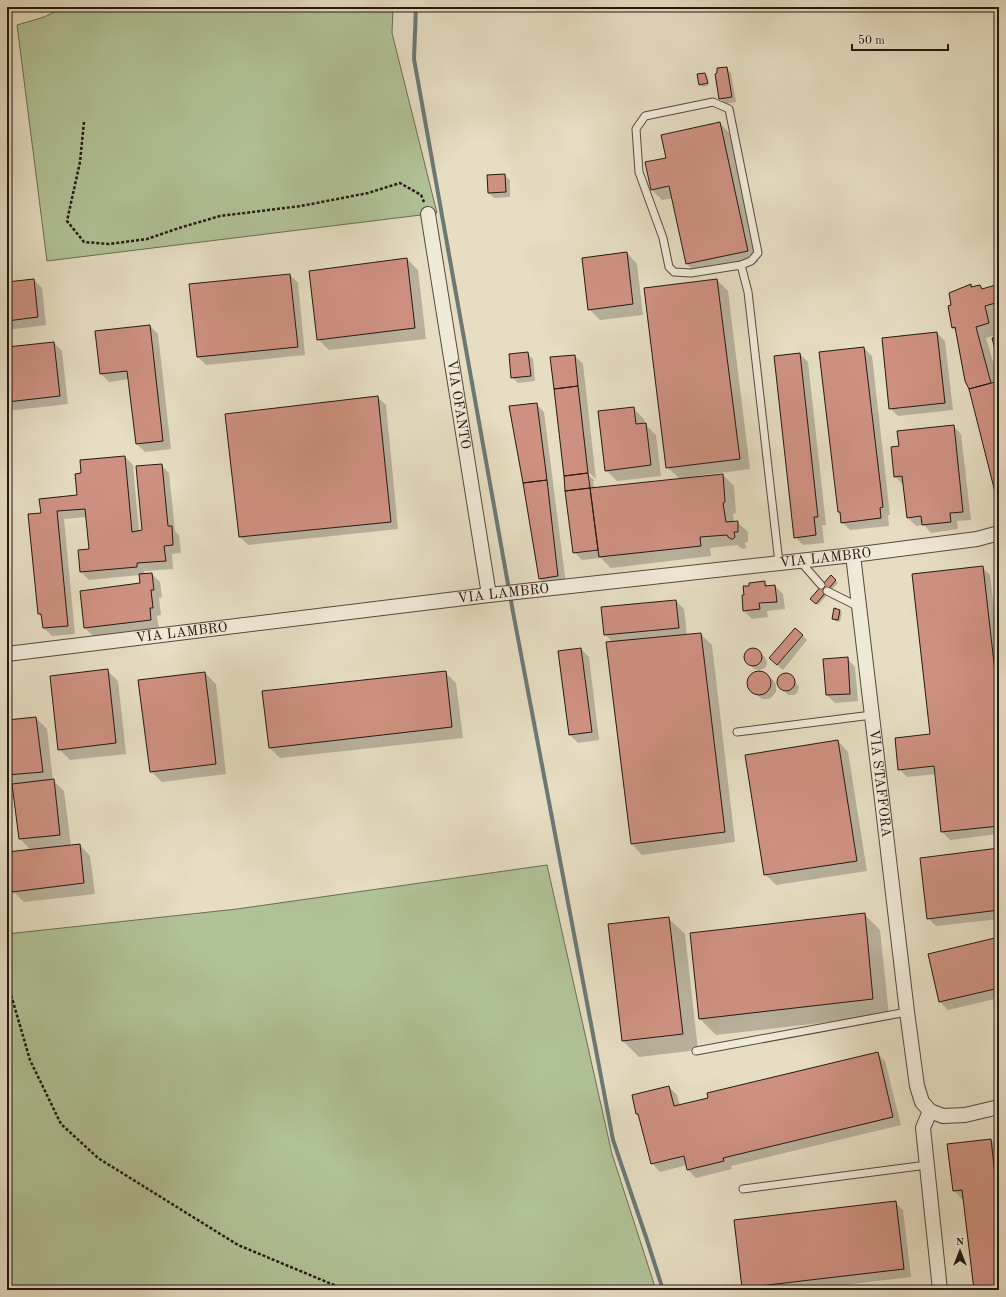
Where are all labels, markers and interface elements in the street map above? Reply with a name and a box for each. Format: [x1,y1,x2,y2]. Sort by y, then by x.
scale bar [852,26,948,52]
text: 50 m [858,34,885,47]
street label: VIA OFANTO [444,359,473,450]
street label: VIA LAMBRO [779,546,872,570]
street label: VIA LAMBRO [457,581,550,606]
street label: VIA LAMBRO [135,620,229,645]
street label: VIA STAFFORA [867,729,893,839]
north arrow [940,1231,980,1271]
text: N [956,1237,965,1248]

